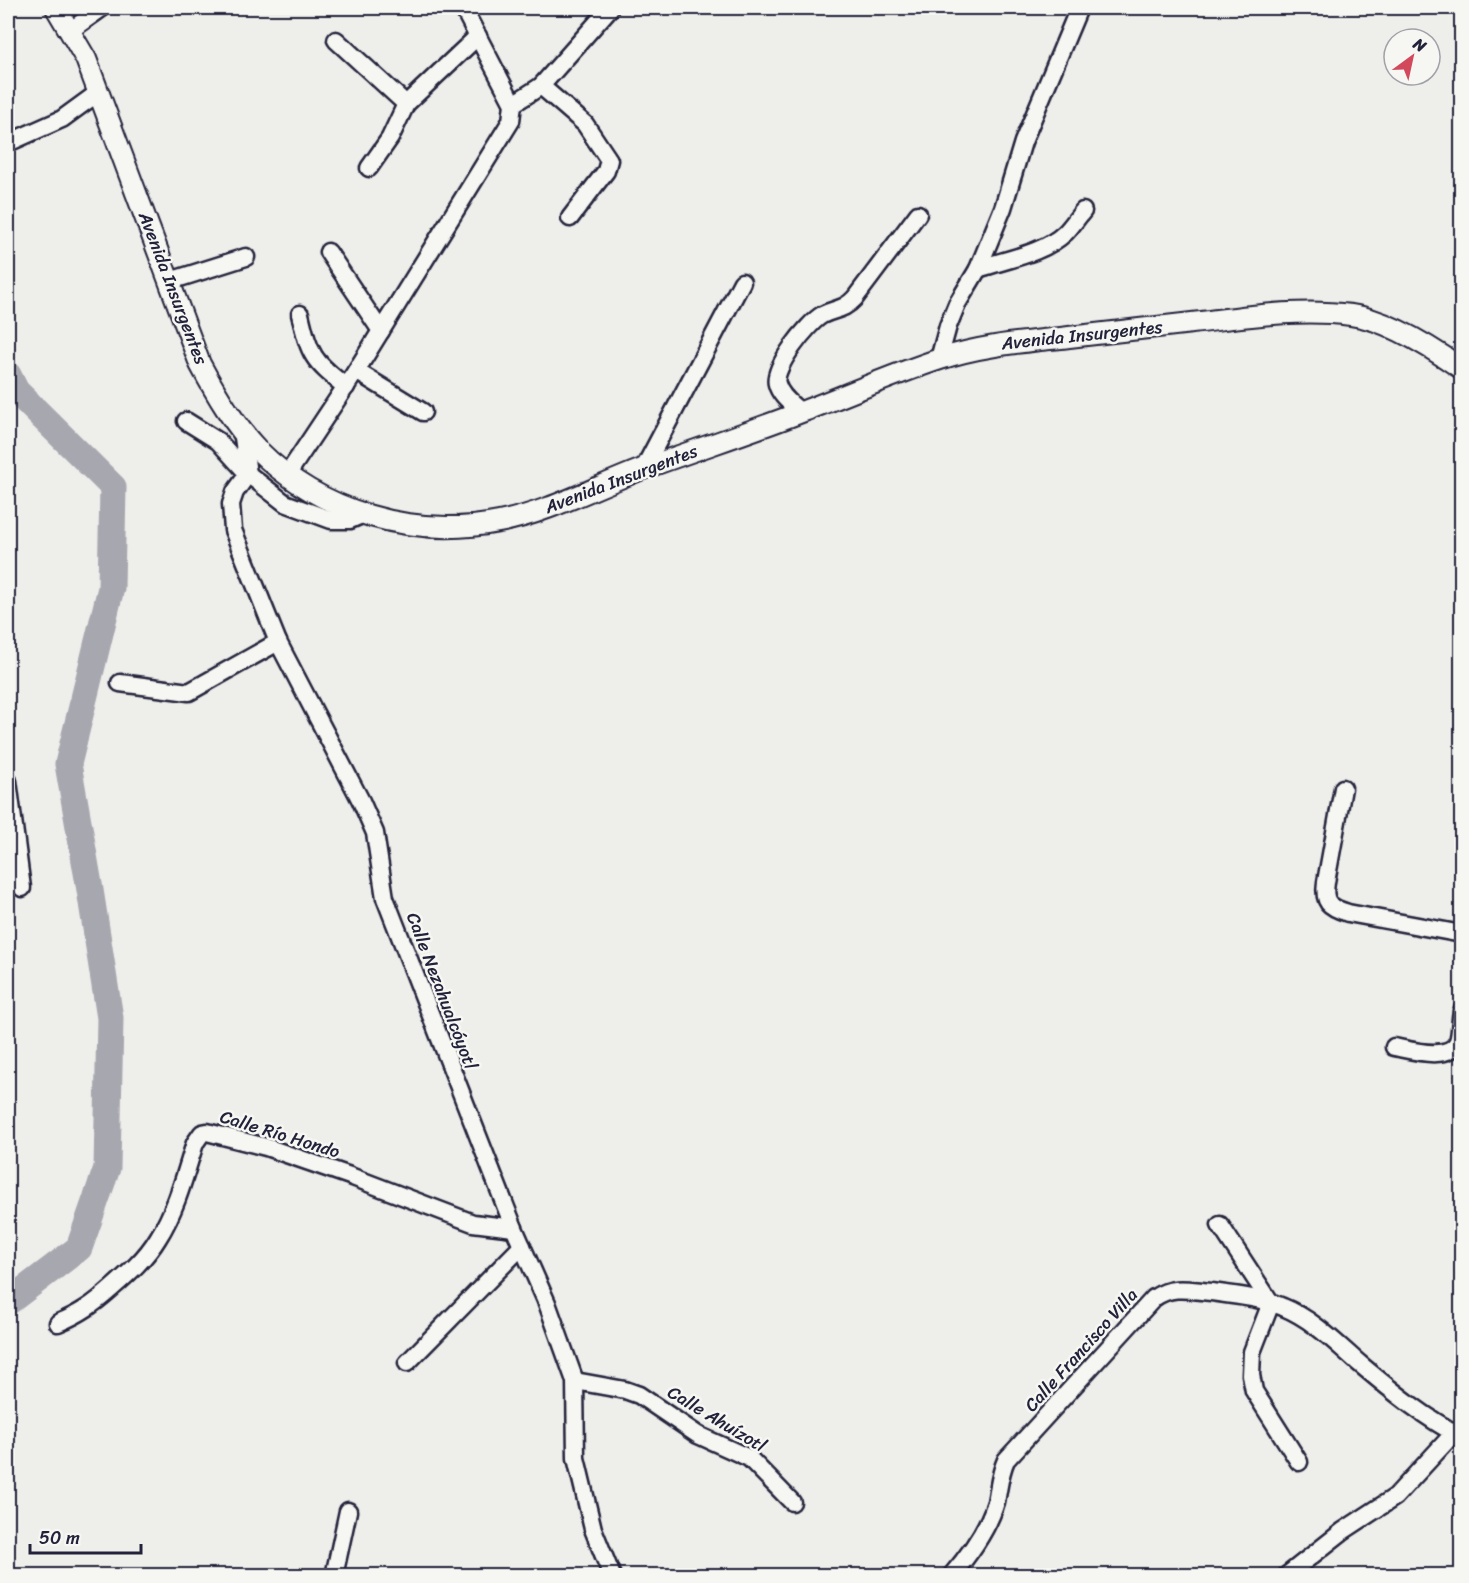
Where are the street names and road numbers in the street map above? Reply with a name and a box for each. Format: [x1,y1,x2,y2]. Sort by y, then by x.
street label: Avenida Insurgentes [129,206,217,370]
street label: Avenida Insurgentes [999,311,1165,359]
street label: Avenida Insurgentes [539,435,703,523]
street label: Calle Nezahualcóyotl [397,908,487,1075]
street label: Calle Río Hondo [216,1101,344,1167]
street label: Calle Francisco Villa [1016,1280,1146,1420]
street label: Calle Ahuízotl [661,1377,774,1462]

